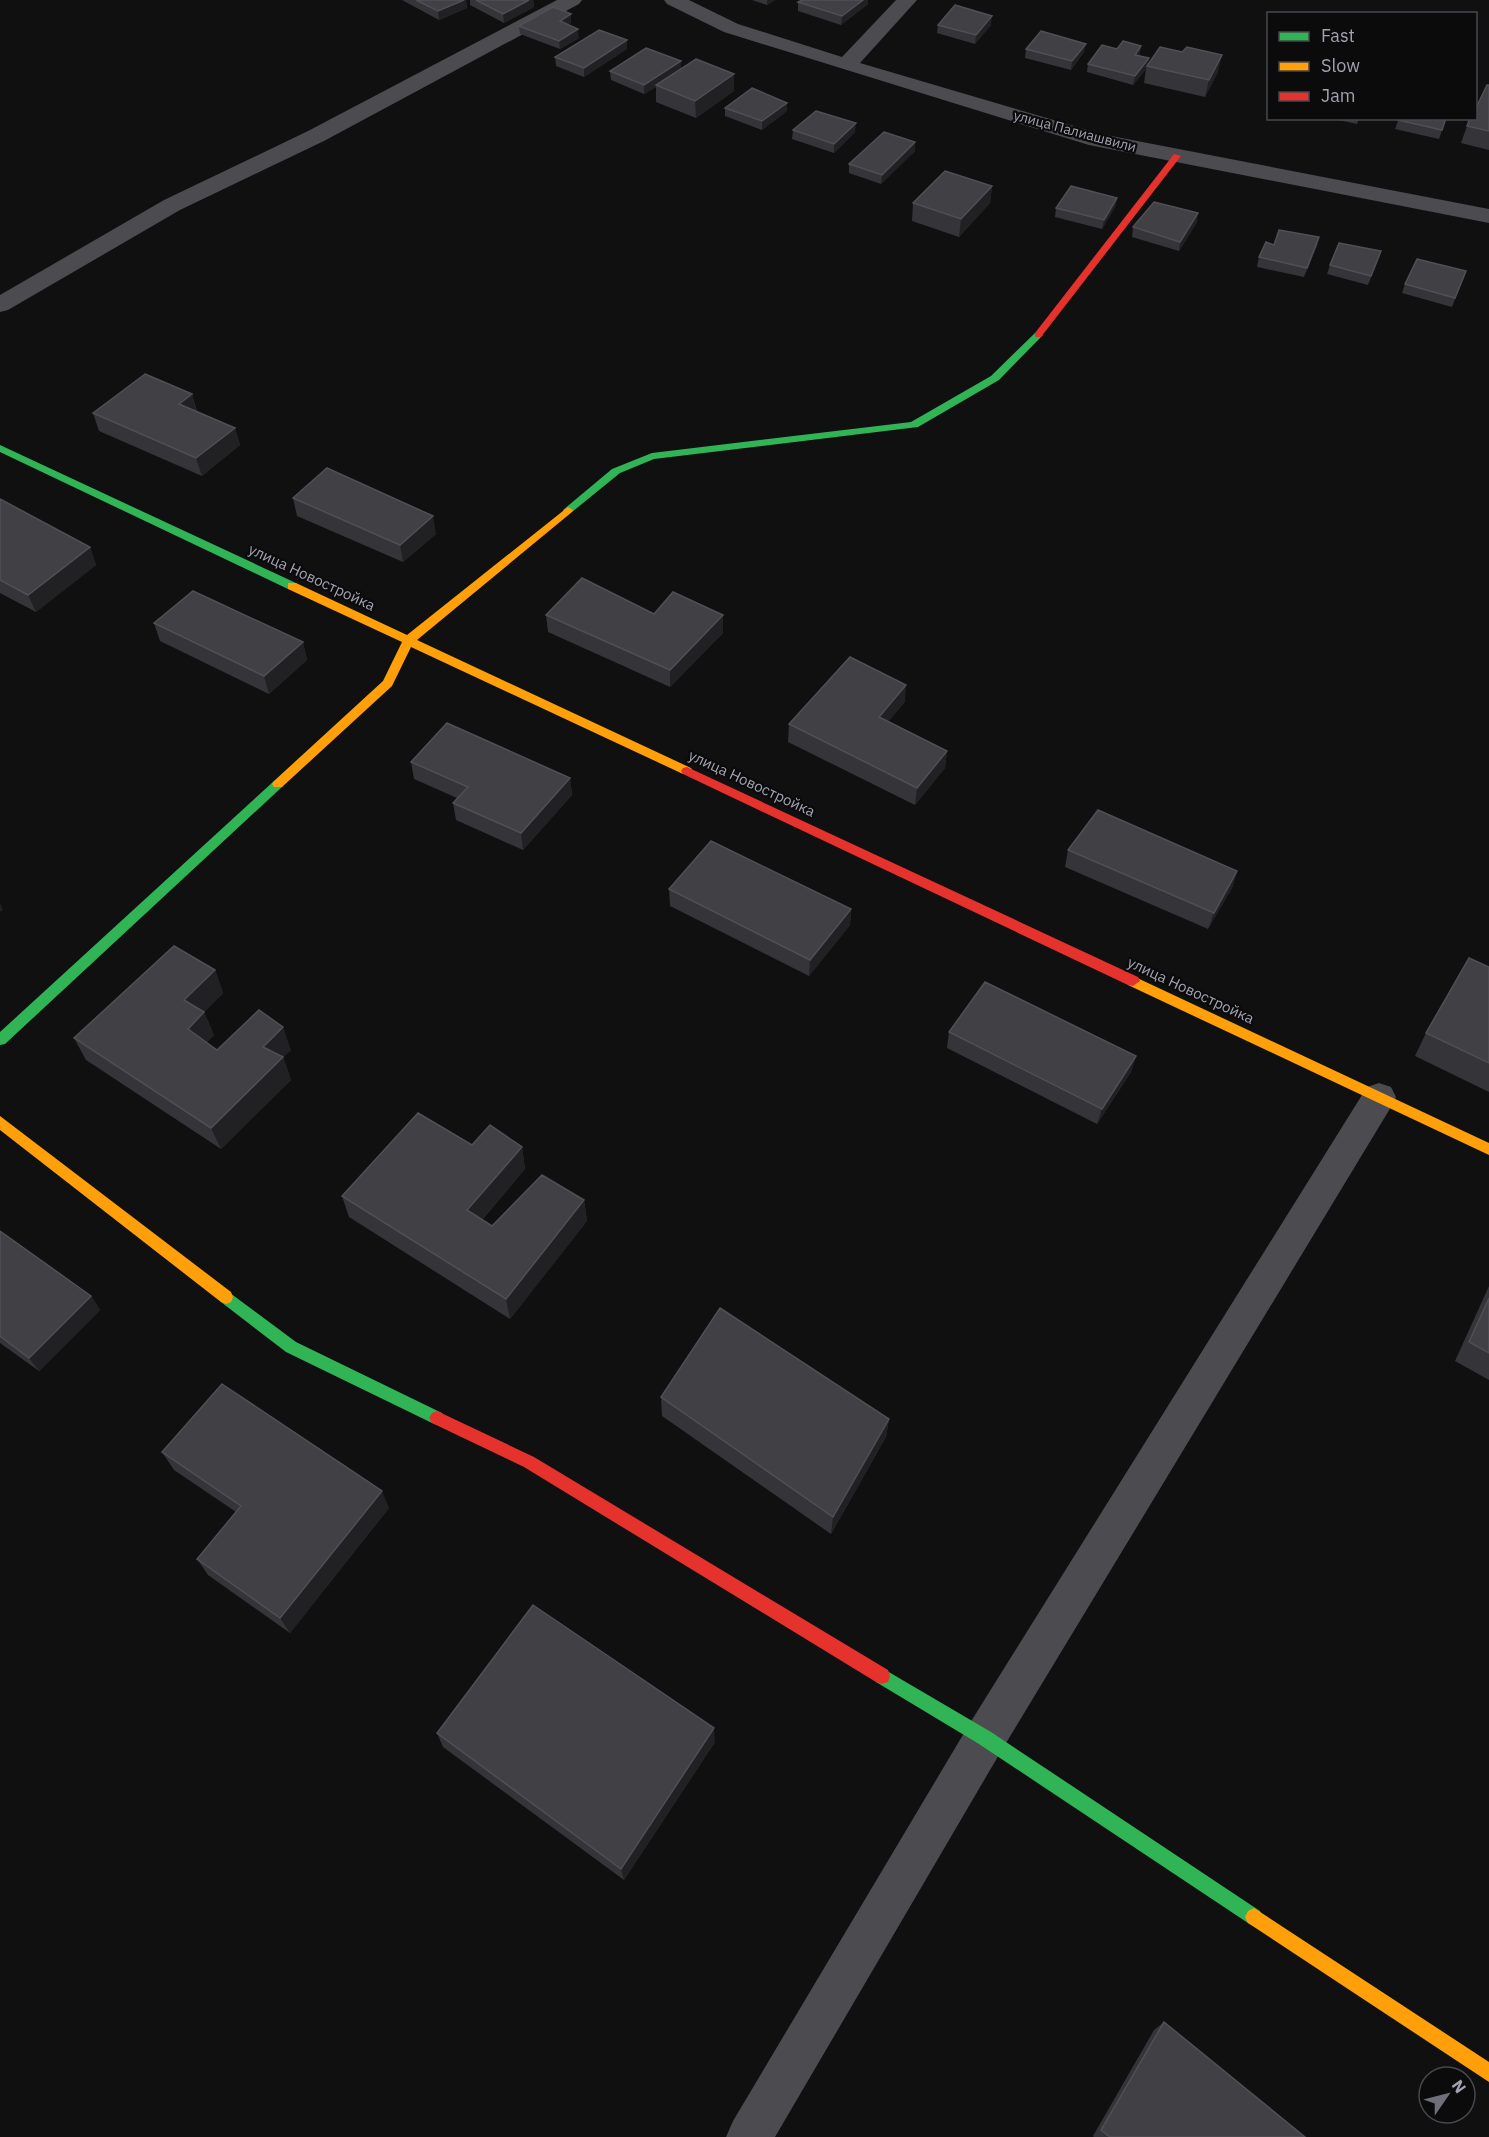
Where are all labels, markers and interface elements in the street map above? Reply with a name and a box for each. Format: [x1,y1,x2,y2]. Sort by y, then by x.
legend [1267,12,1477,120]
text: Fast [1321,24,1355,47]
text: Slow [1321,54,1360,77]
text: Jam [1321,84,1356,107]
street label: улица Палиашвили [1012,106,1138,156]
street label: улица Новостройка [246,539,378,615]
street label: улица Новостройка [686,745,818,821]
street label: улица Новостройка [1125,952,1257,1028]
north arrow [1417,2065,1477,2125]
text: N [1448,2076,1471,2097]

